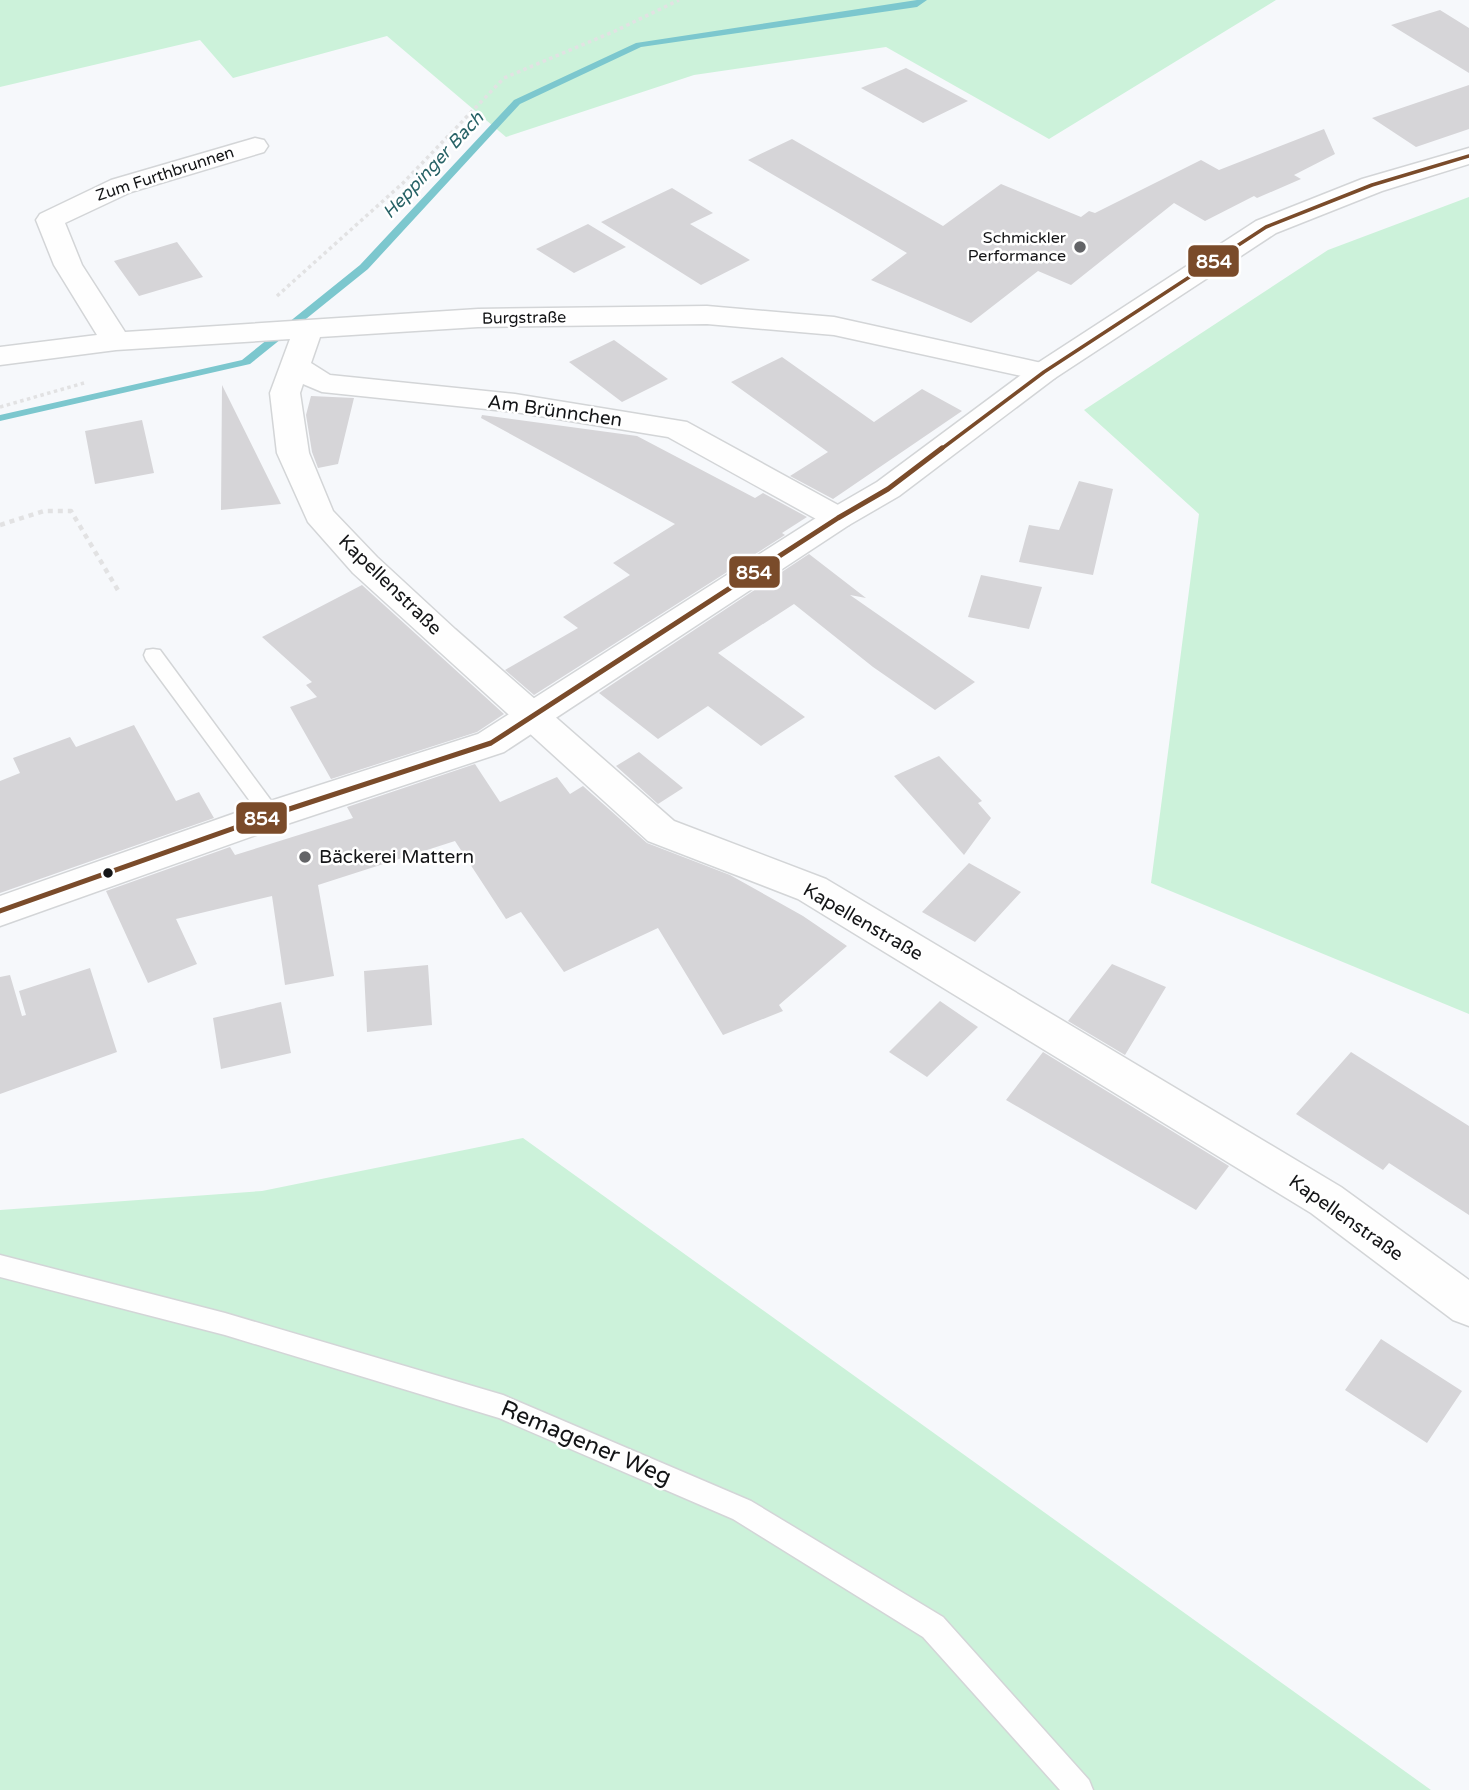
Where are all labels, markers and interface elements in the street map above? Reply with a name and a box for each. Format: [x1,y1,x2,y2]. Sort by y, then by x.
water label: Heppinger Bach [378,106,489,223]
street label: Zum Furthbrunnen [93,142,237,206]
place label: Schmickler Performance [968,228,1067,266]
marker: Schmickler Performance [1072,239,1088,255]
line badge: 854 [1187,244,1240,278]
text: 854 [1196,251,1232,273]
street label: Burgstraße [482,307,566,329]
street label: Am Brünnchen [486,391,624,431]
street label: Kapellenstraße [334,530,446,640]
line badge: 854 [728,555,781,589]
text: 854 [736,562,772,584]
line badge: 854 [235,801,288,835]
text: 854 [244,808,280,830]
place label: Bäckerei Mattern [319,846,474,868]
marker: Bäckerei Mattern [297,849,313,865]
unlabelled marker [101,866,115,880]
street label: Kapellenstraße [799,879,927,965]
street label: Kapellenstraße [1285,1170,1407,1266]
street label: Remagener Weg [497,1394,675,1492]

